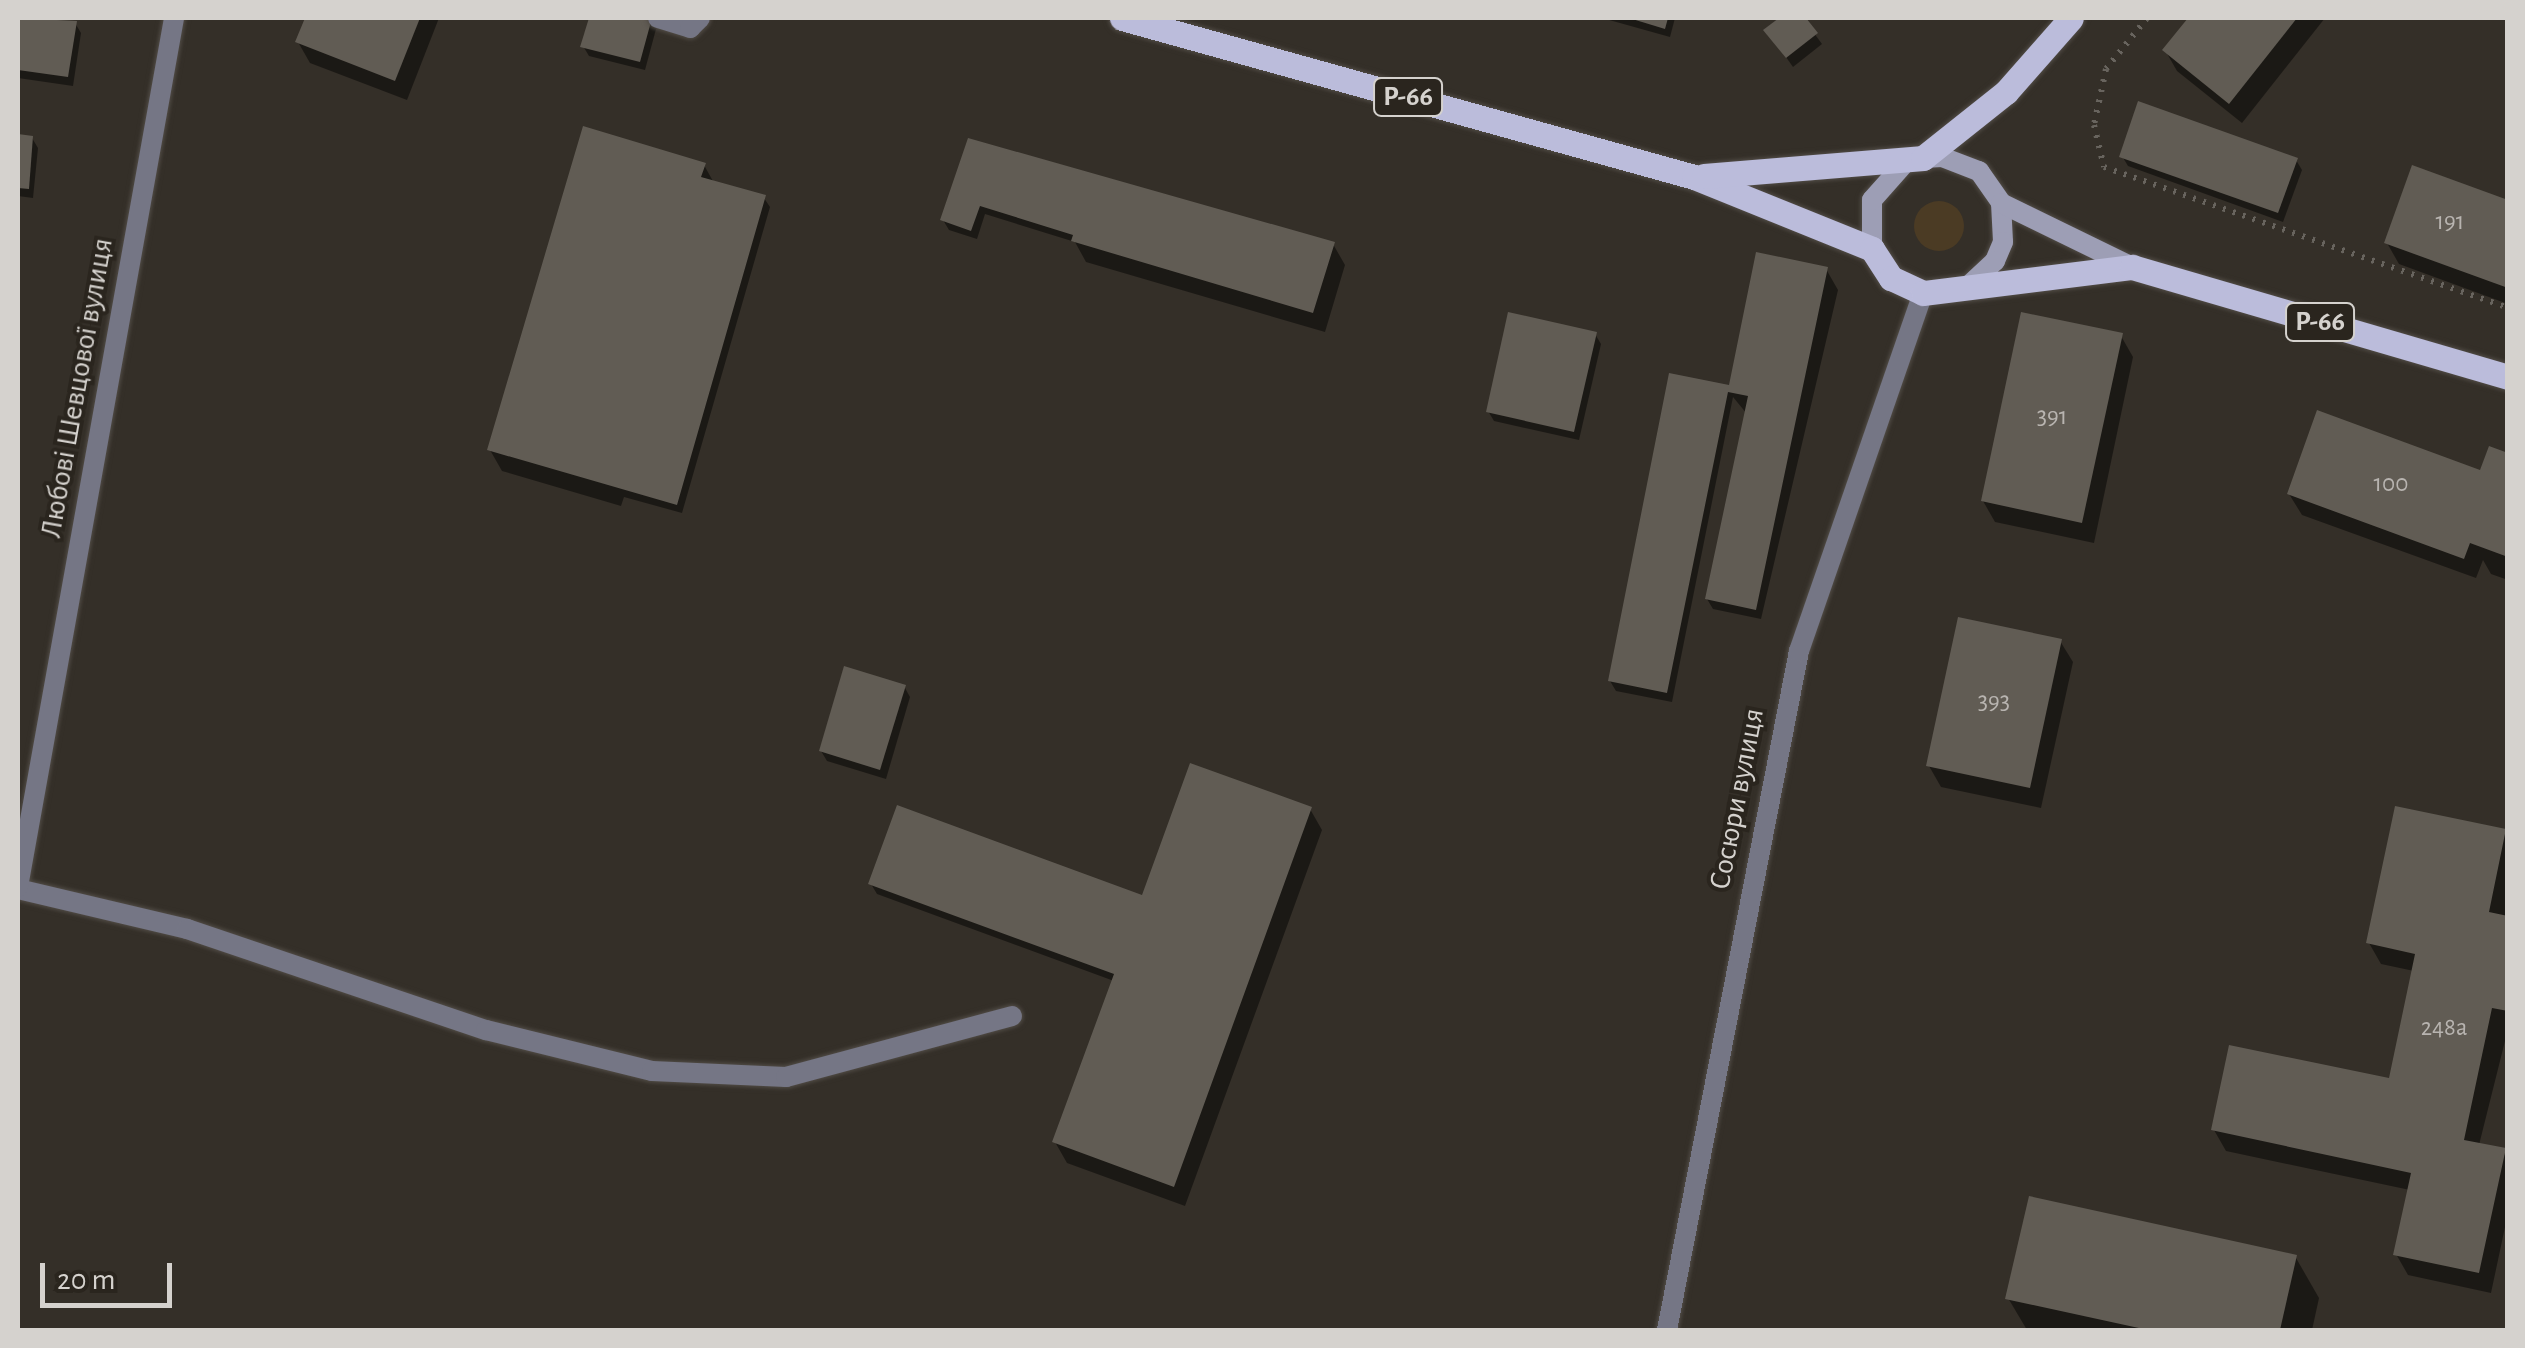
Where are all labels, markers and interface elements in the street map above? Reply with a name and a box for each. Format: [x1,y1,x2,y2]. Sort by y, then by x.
road number: Р-66 [1373,74,1443,120]
house number: 191 [2436,207,2464,237]
street label: Любові Шевцової вулиця [33,235,121,541]
road number: Р-66 [2285,299,2355,345]
house number: 391 [2037,402,2067,432]
house number: 100 [2374,469,2408,499]
house number: 393 [1978,687,2010,717]
street label: Сосюри вулиця [1702,705,1772,893]
house number: 248а [2421,1013,2467,1043]
scale bar [45,1243,178,1305]
text: 20 m [57,1265,115,1295]

